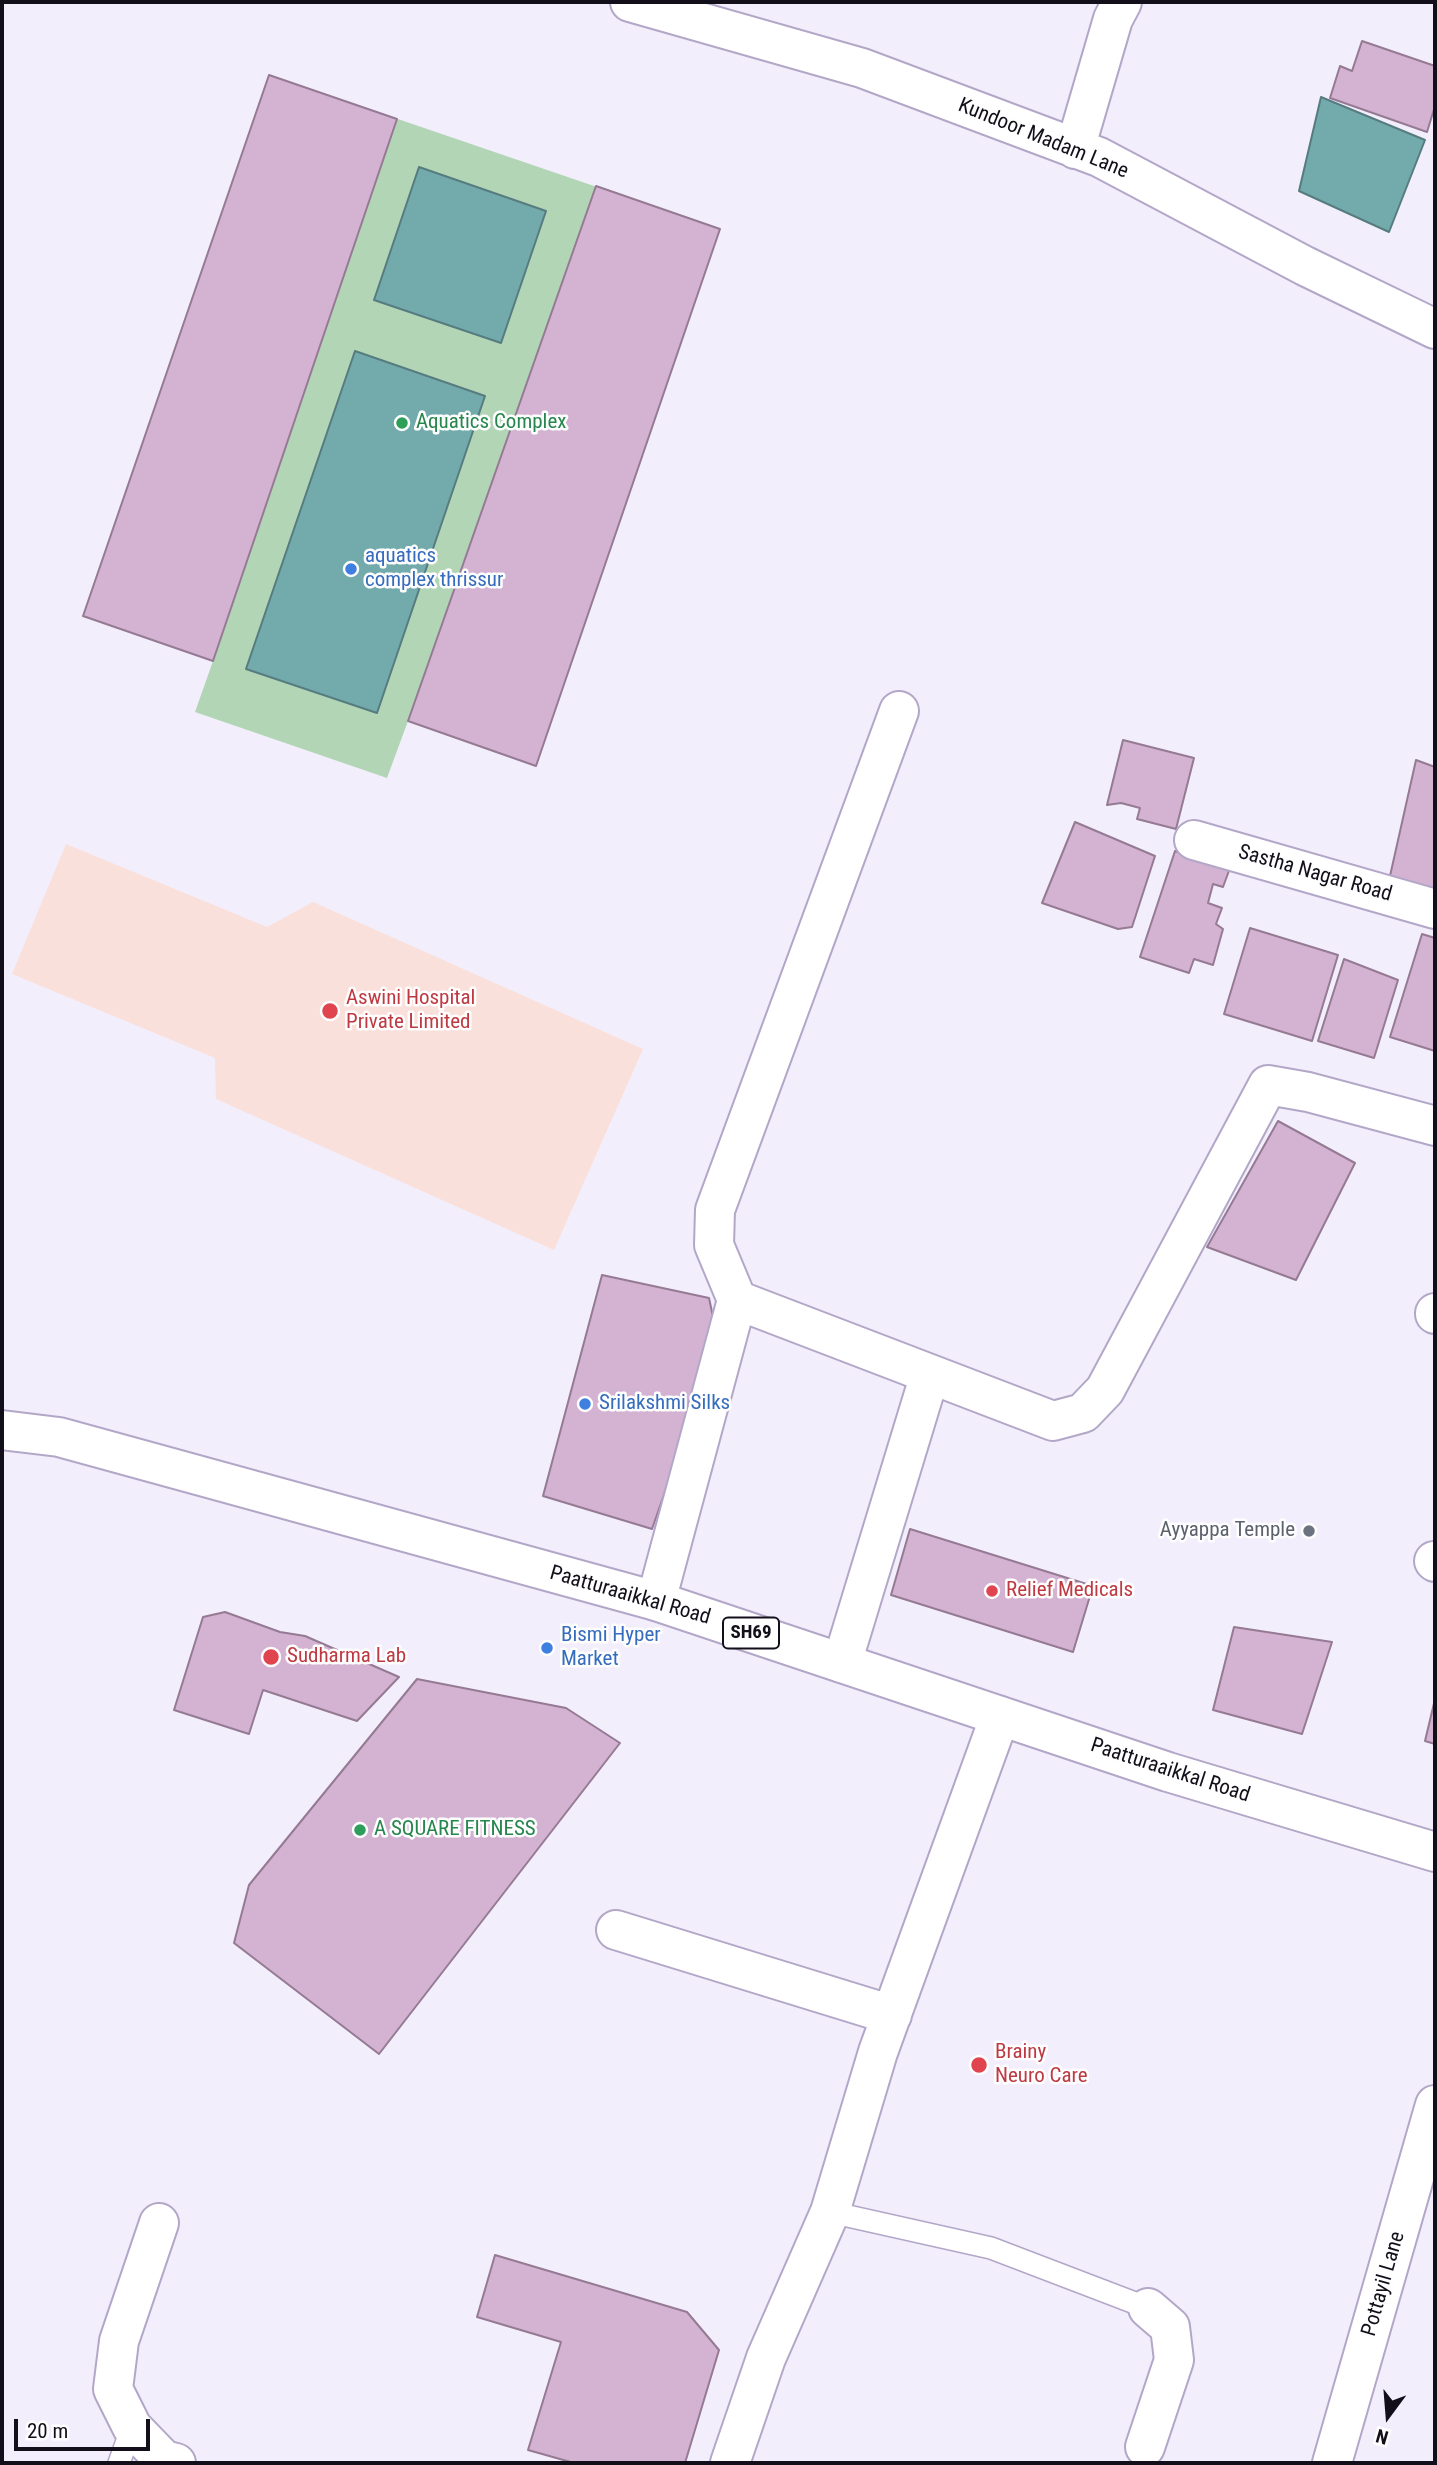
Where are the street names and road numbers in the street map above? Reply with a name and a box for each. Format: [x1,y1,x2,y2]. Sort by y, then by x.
street label: Kundoor Madam Lane [954,93,1132,185]
street label: Sastha Nagar Road [1235,840,1395,908]
street label: Paatturaaikkal Road [547,1561,713,1631]
road number: SH69 [723,1618,779,1648]
street label: Paatturaaikkal Road [1087,1733,1253,1809]
street label: Pottayil Lane [1357,2229,1411,2339]

